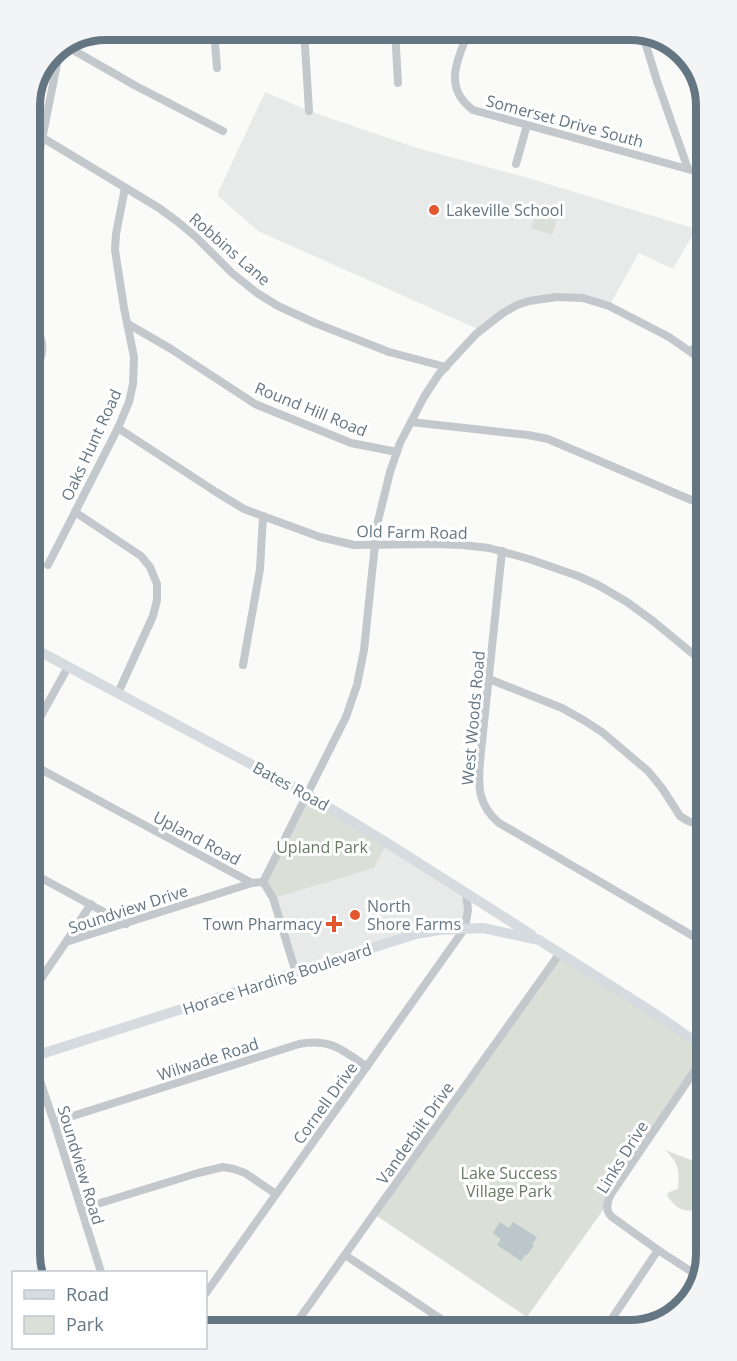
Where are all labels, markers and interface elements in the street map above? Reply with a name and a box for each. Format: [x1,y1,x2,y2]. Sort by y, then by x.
street label: Somerset Drive South [484,89,646,153]
place label: Lakeville School [446,199,563,221]
marker: Lakeville School [427,203,441,217]
street label: Robbins Lane [185,208,275,290]
street label: Round Hill Road [252,376,370,442]
street label: Oaks Hunt Road [55,386,127,504]
street label: Old Farm Road [356,520,468,544]
street label: West Woods Road [456,650,490,786]
street label: Bates Road [249,756,333,816]
street label: Upland Road [149,806,245,870]
park label: Upland Park [276,836,368,858]
street label: Soundview Drive [65,879,191,939]
place label: North Shore Farms [367,895,461,935]
marker: North Shore Farms [348,908,362,922]
place label: Town Pharmacy [203,913,323,935]
marker: Town Pharmacy [327,917,341,931]
street label: Horace Harding Boulevard [180,938,374,1020]
street label: Wilwade Road [155,1032,261,1086]
street label: Cornell Drive [288,1058,362,1148]
street label: Vanderbilt Drive [371,1077,459,1189]
street label: Soundview Road [52,1103,110,1227]
street label: Links Drive [591,1117,653,1197]
park label: Lake Success Village Park [461,1162,557,1202]
legend [12,1271,207,1349]
text: Road [66,1282,109,1306]
text: Park [66,1312,104,1336]

